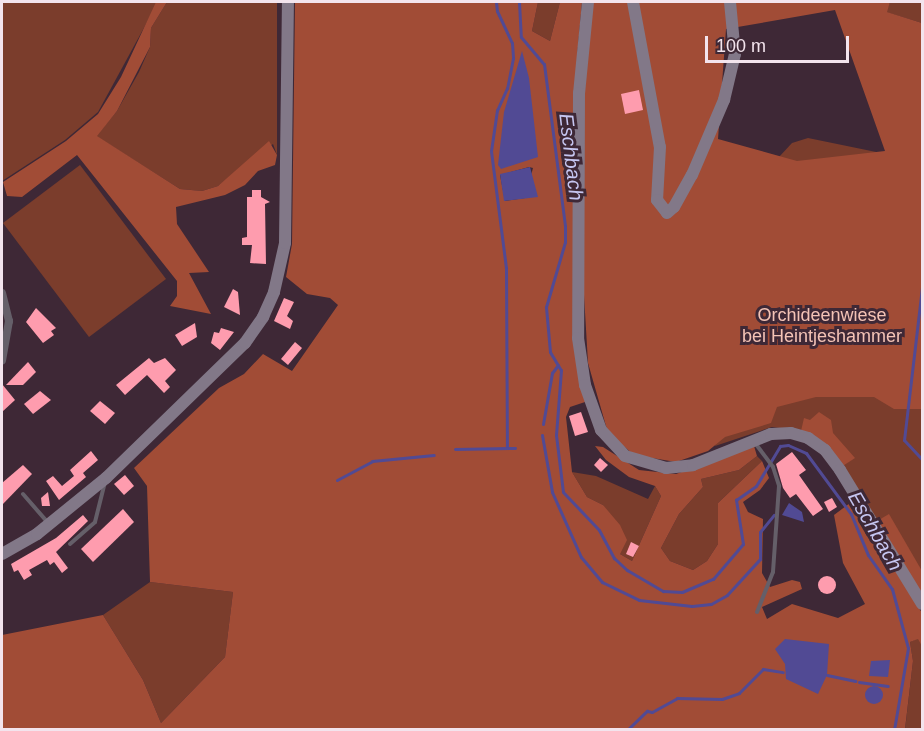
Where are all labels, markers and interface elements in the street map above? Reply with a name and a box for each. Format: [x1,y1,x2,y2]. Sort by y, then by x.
scale bar [708,24,852,62]
text: 100 m [716,36,766,56]
water label: Eschbach [554,112,588,202]
park label: Orchideenwiese bei Heintjeshammer [742,305,902,348]
water label: Eschbach [843,487,907,575]

